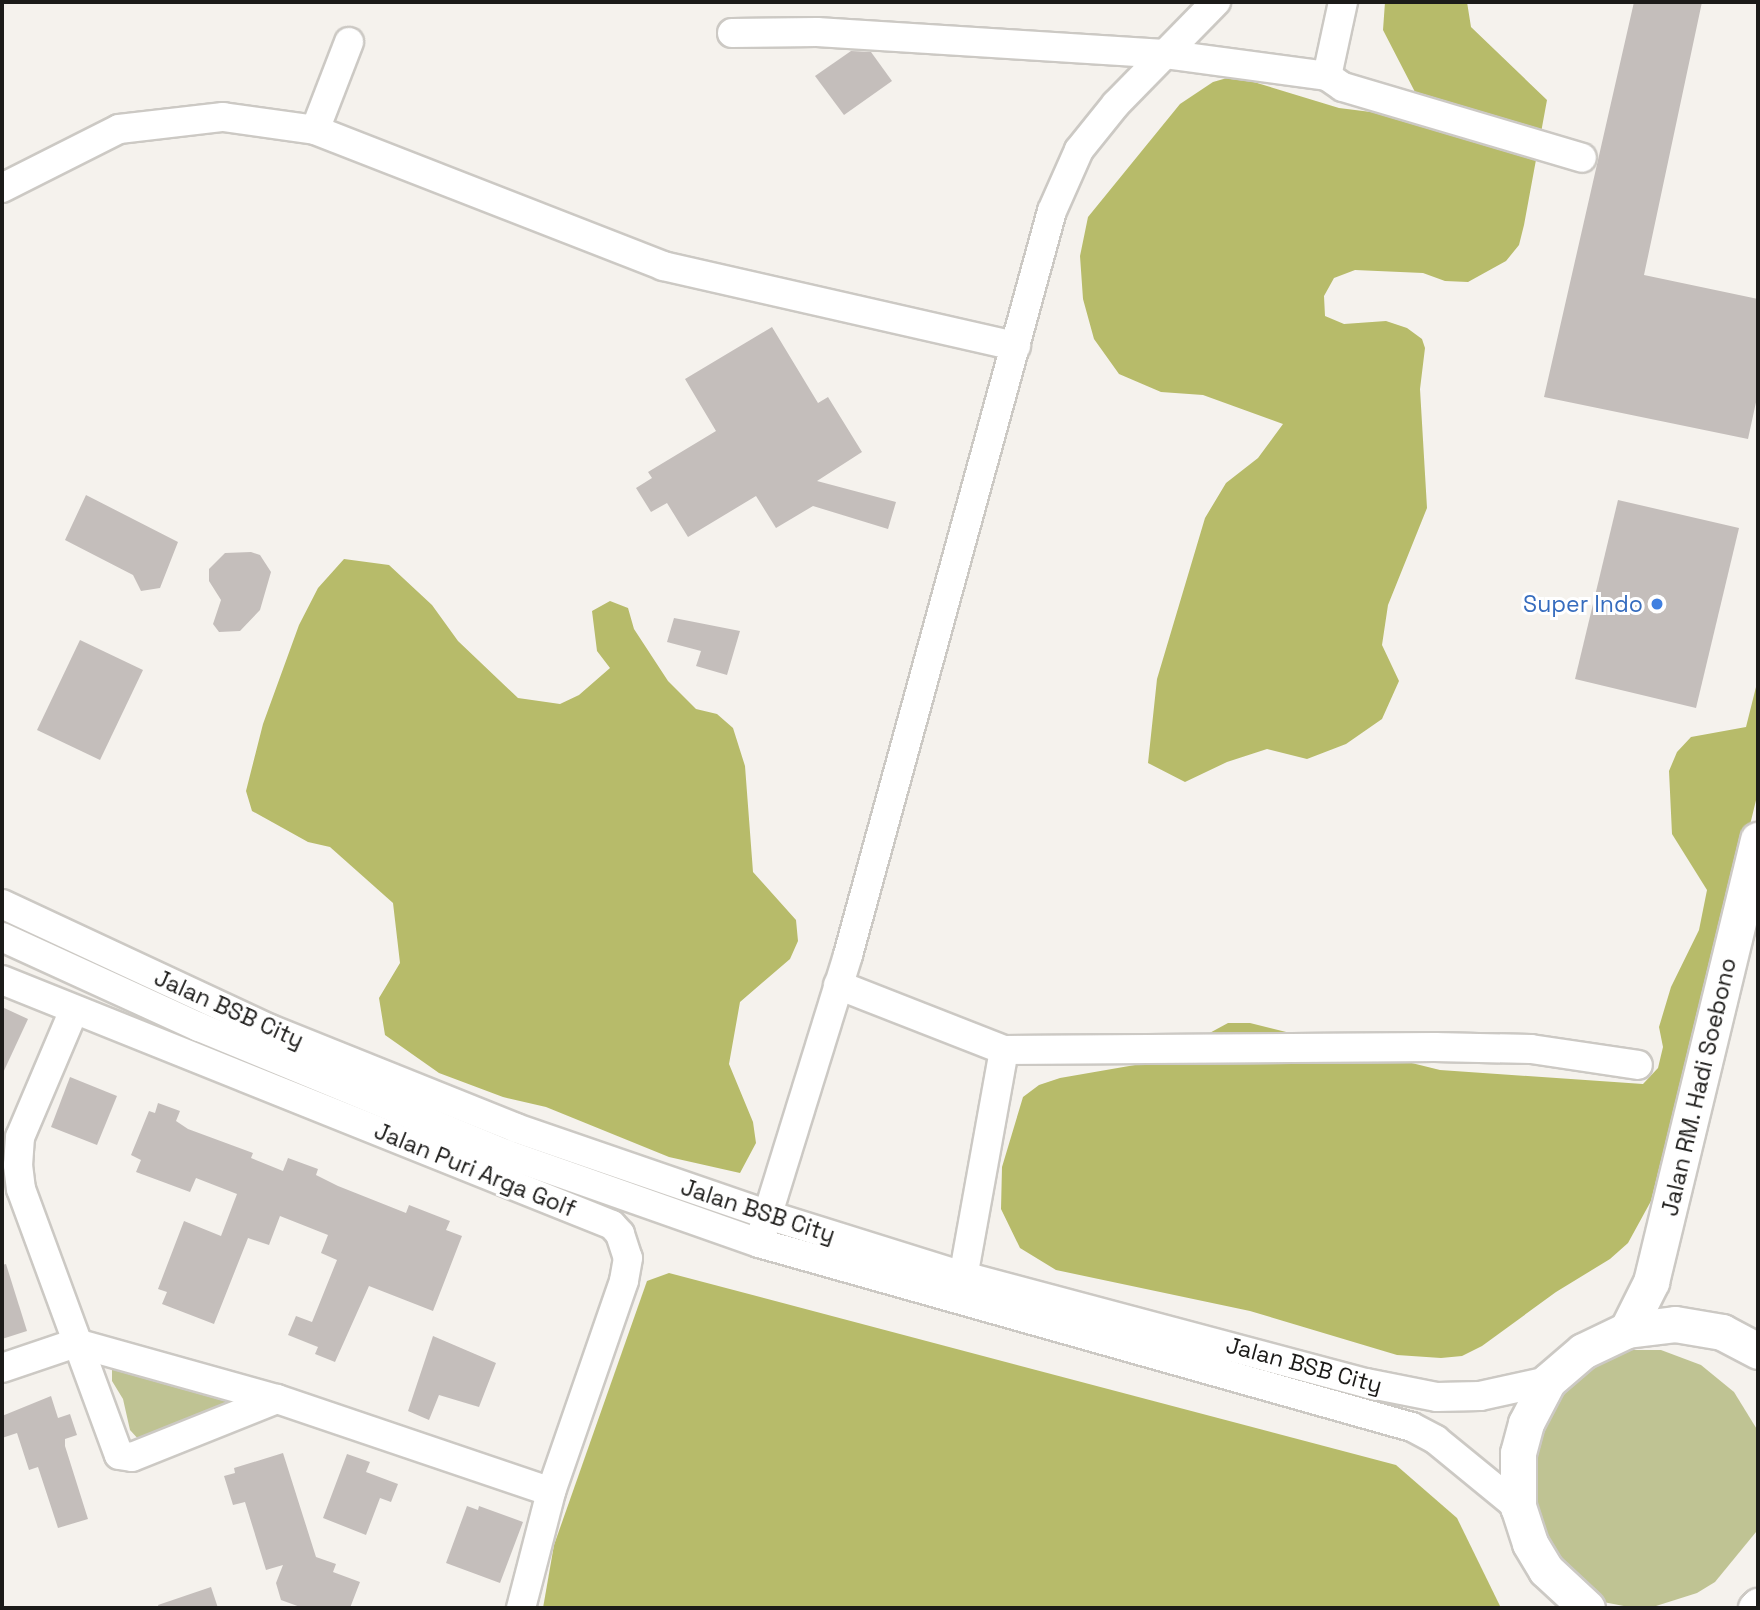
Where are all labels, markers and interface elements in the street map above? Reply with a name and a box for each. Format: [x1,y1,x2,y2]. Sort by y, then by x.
place label: Super Indo [1523,590,1643,618]
marker: Super Indo [1649,596,1665,612]
street label: Jalan RM. Hadi Soebono [1656,955,1742,1219]
street label: Jalan BSB City [150,964,308,1054]
street label: Jalan Puri Arga Golf [370,1117,580,1223]
street label: Jalan BSB City [677,1173,839,1249]
street label: Jalan BSB City [1223,1331,1385,1399]

